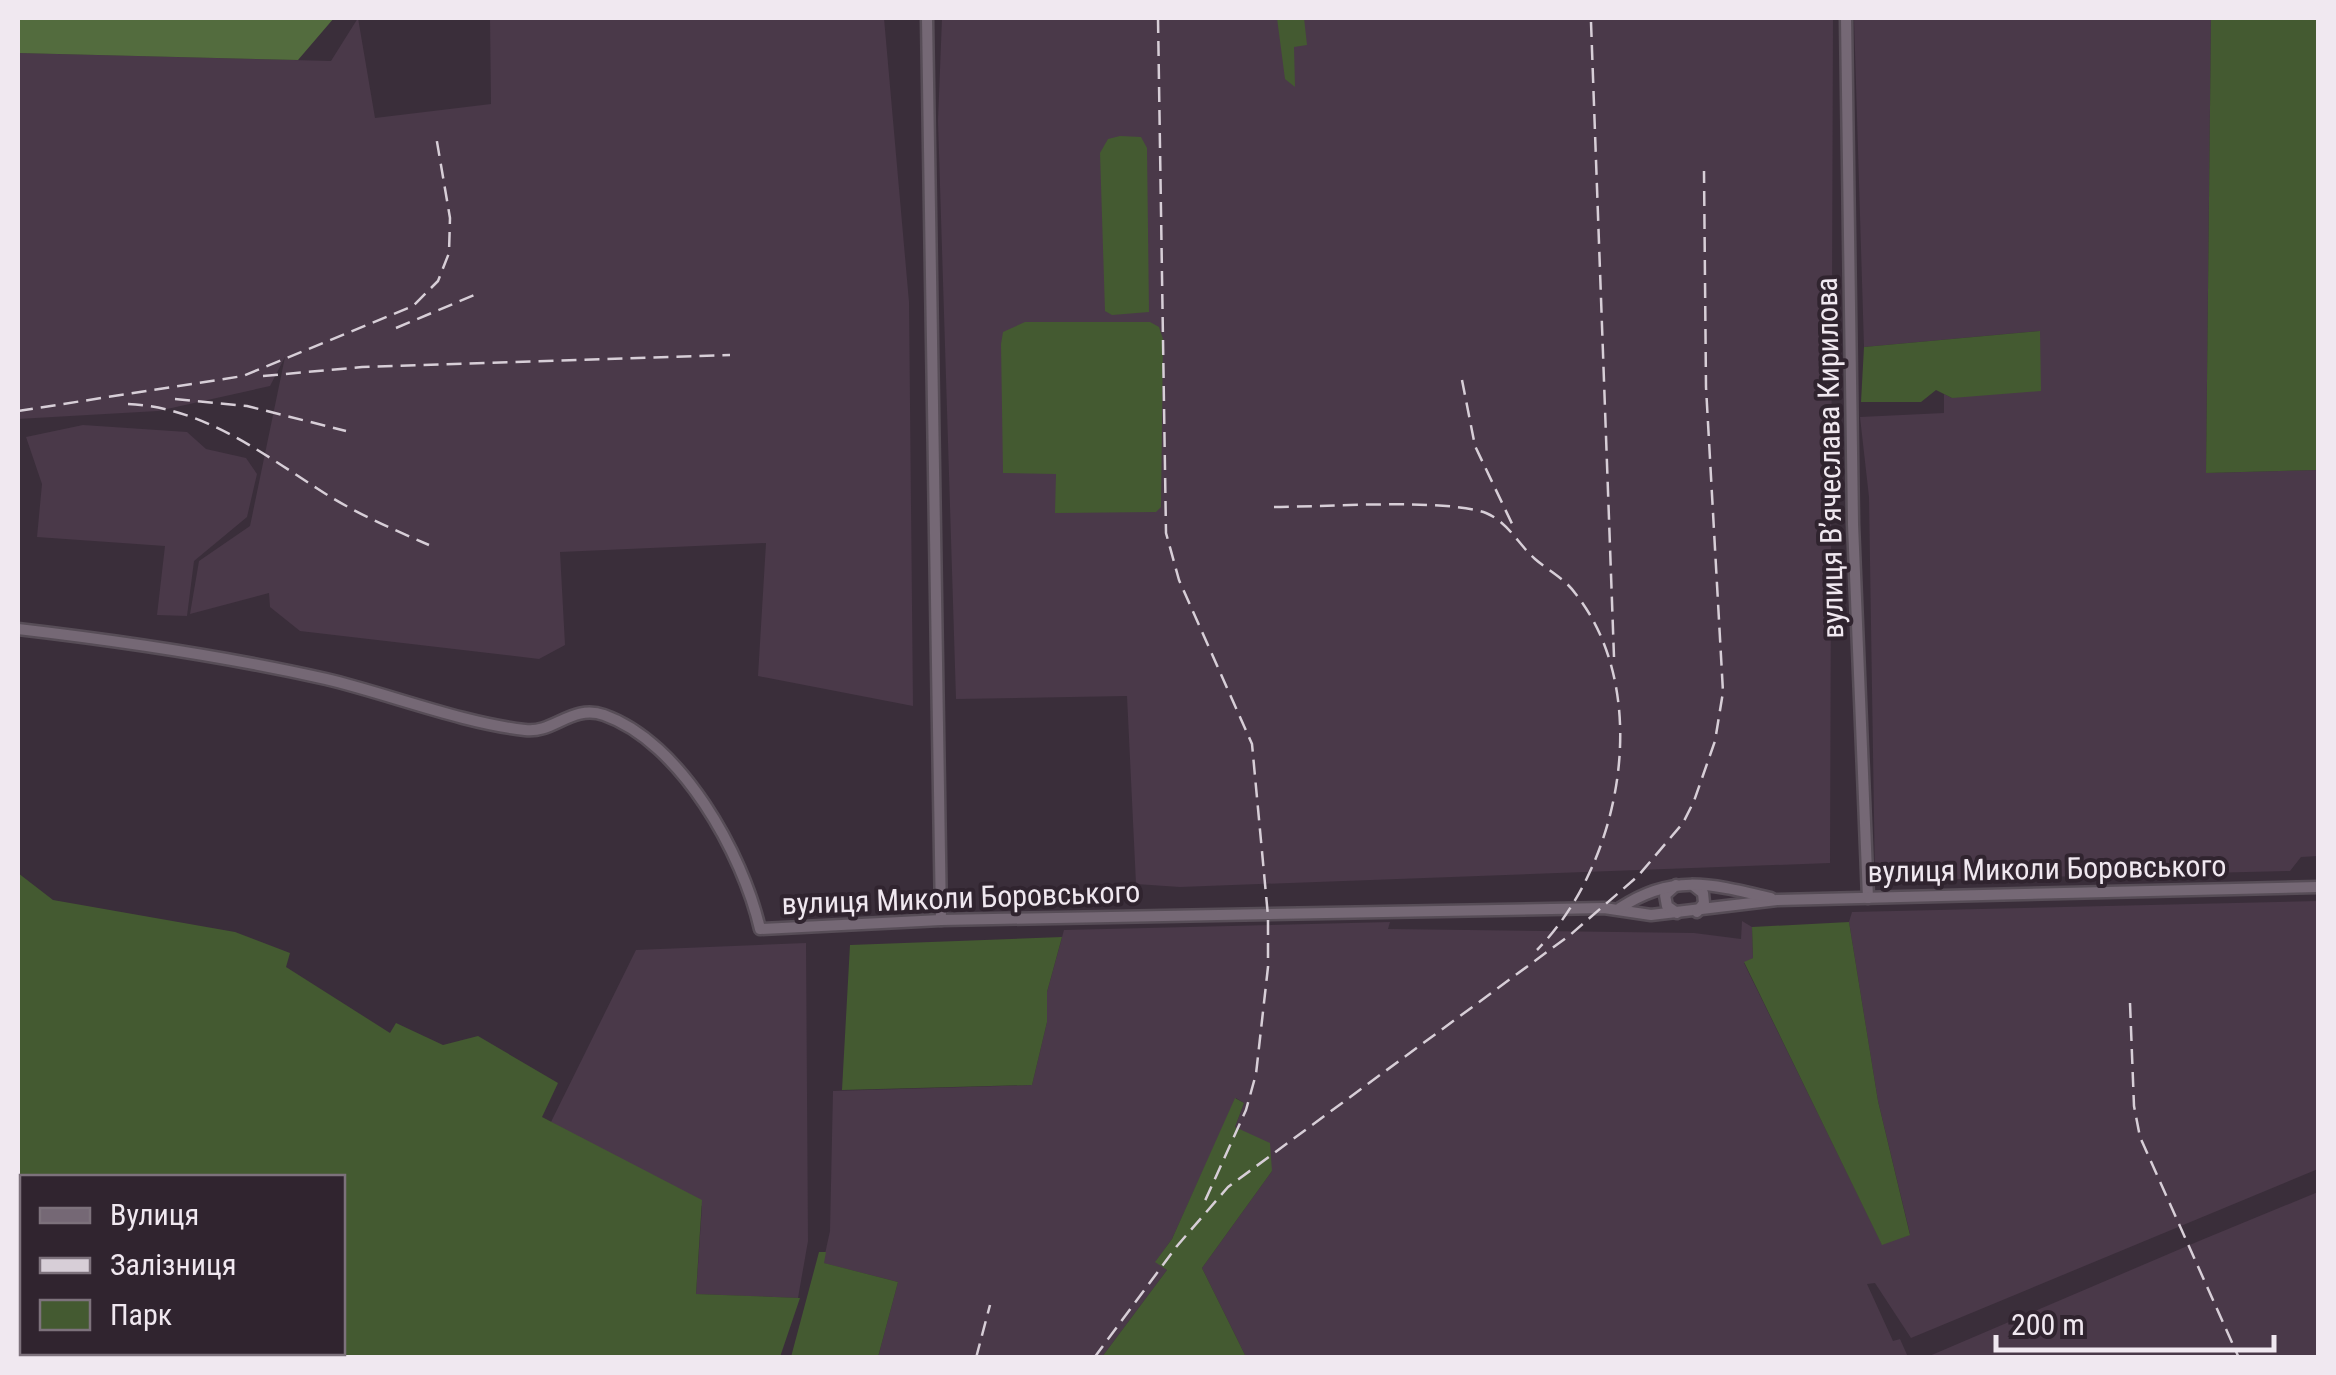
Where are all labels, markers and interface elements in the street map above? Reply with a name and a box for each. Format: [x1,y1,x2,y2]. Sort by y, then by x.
street label: вулиця Вʼячеслава Кирилова [1809,277,1850,639]
street label: вулиця Миколи Боровського [1867,848,2227,889]
street label: вулиця Миколи Боровського [781,874,1141,921]
legend [20,1175,345,1355]
text: Вулиця [110,1197,199,1232]
text: Залізниця [110,1247,236,1282]
scale bar [1996,1290,2274,1352]
text: Парк [110,1297,172,1332]
text: 200 m [2011,1307,2085,1342]

